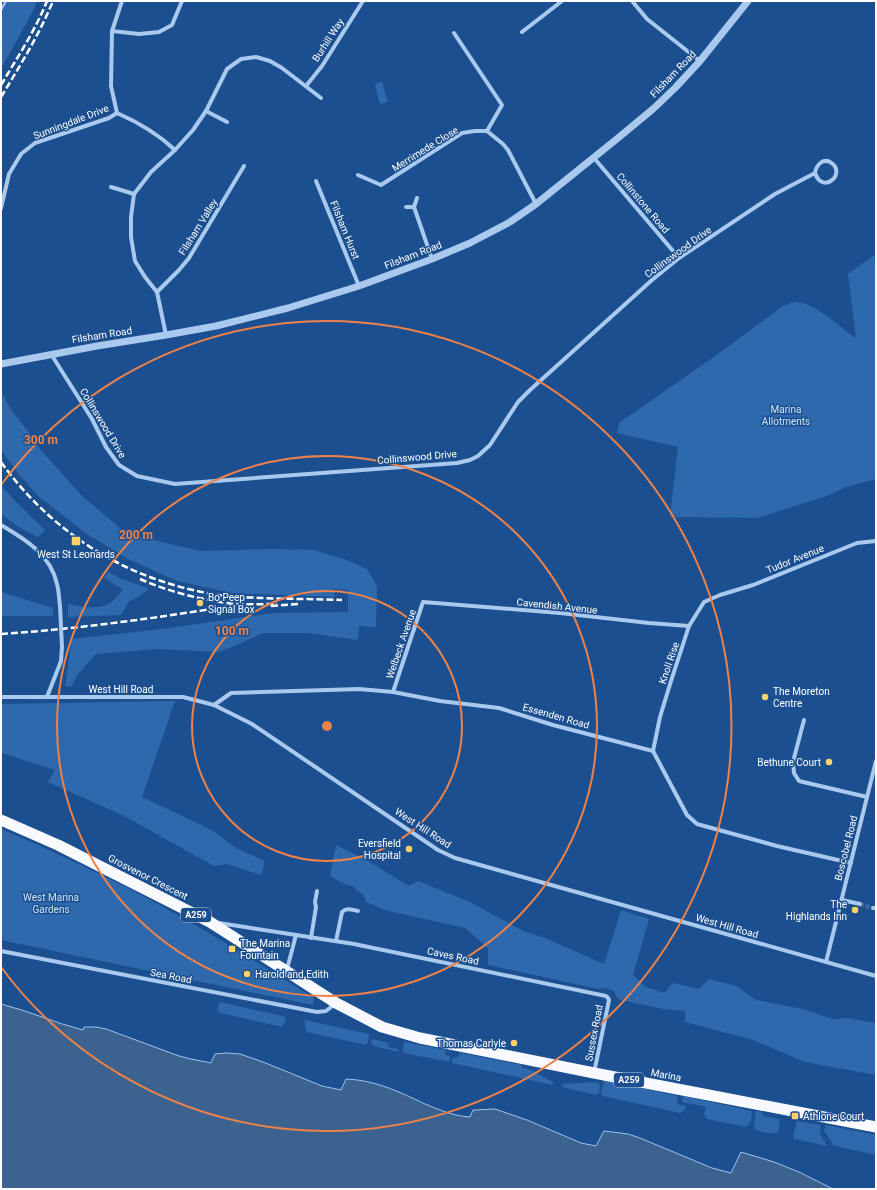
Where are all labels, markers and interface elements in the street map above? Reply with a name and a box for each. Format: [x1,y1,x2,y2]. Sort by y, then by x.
street label: Burhill Way [310,16,346,64]
street label: Filsham Road [648,48,698,100]
street label: Sunningdale Drive [32,103,110,141]
street label: Merrimede Close [390,124,460,174]
street label: Collinstone Road [615,171,671,235]
street label: Filsham Valley [176,197,220,257]
street label: Filsham Hurst [328,199,362,261]
street label: Collinswood Drive [643,224,713,280]
street label: Filsham Road [383,239,443,271]
street label: Filsham Road [71,325,133,345]
street label: Collinswood Drive [78,386,128,460]
park label: Marina Allotments [762,404,810,427]
text: 300 m [24,433,58,447]
street label: Collinswood Drive [377,448,457,466]
text: 200 m [119,528,153,542]
marker: West St Leonards [70,535,82,547]
street label: Tudor Avenue [765,542,825,576]
place label: West St Leonards [37,549,115,560]
place label: Bo Peep Signal Box [208,592,255,615]
street label: Cavendish Avenue [516,596,598,616]
marker: Bo Peep Signal Box [195,598,205,608]
street label: Welbeck Avenue [384,608,418,680]
text: 100 m [215,624,249,638]
street label: Knoll Rise [657,641,681,685]
street label: West Hill Road [89,684,153,695]
place label: The Moreton Centre [773,686,830,709]
marker: The Moreton Centre [760,692,770,702]
street label: Essenden Road [521,701,591,731]
centre of rings [320,719,334,733]
place label: Bethune Court [757,757,821,768]
marker: Bethune Court [824,757,834,767]
street label: West Hill Road [393,806,453,850]
street label: Boscobel Road [833,814,859,882]
place label: Eversfield Hospital [358,838,401,861]
marker: Eversfield Hospital [404,844,414,854]
street label: Grosvenor Crescent [106,852,190,902]
park label: West Marina Gardens [23,892,79,915]
place label: The Highlands Inn [786,899,847,922]
marker: The Highlands Inn [850,905,860,915]
road number: A259 [181,908,211,922]
street label: West Hill Road [694,912,760,940]
place label: The Marina Fountain [240,938,290,961]
marker: The Marina Fountain [227,944,237,954]
street label: Caves Road [426,945,480,967]
street label: Sea Road [149,967,193,985]
marker: Harold and Edith [242,969,252,979]
place label: Harold and Edith [255,969,329,980]
street label: Sussex Road [583,1004,605,1062]
place label: Thomas Carlyle [437,1038,506,1049]
marker: Thomas Carlyle [509,1038,519,1048]
street label: Marina [650,1067,682,1083]
road number: A259 [614,1073,644,1087]
marker: Athlone Court [790,1111,800,1121]
place label: Athlone Court [803,1111,864,1122]

